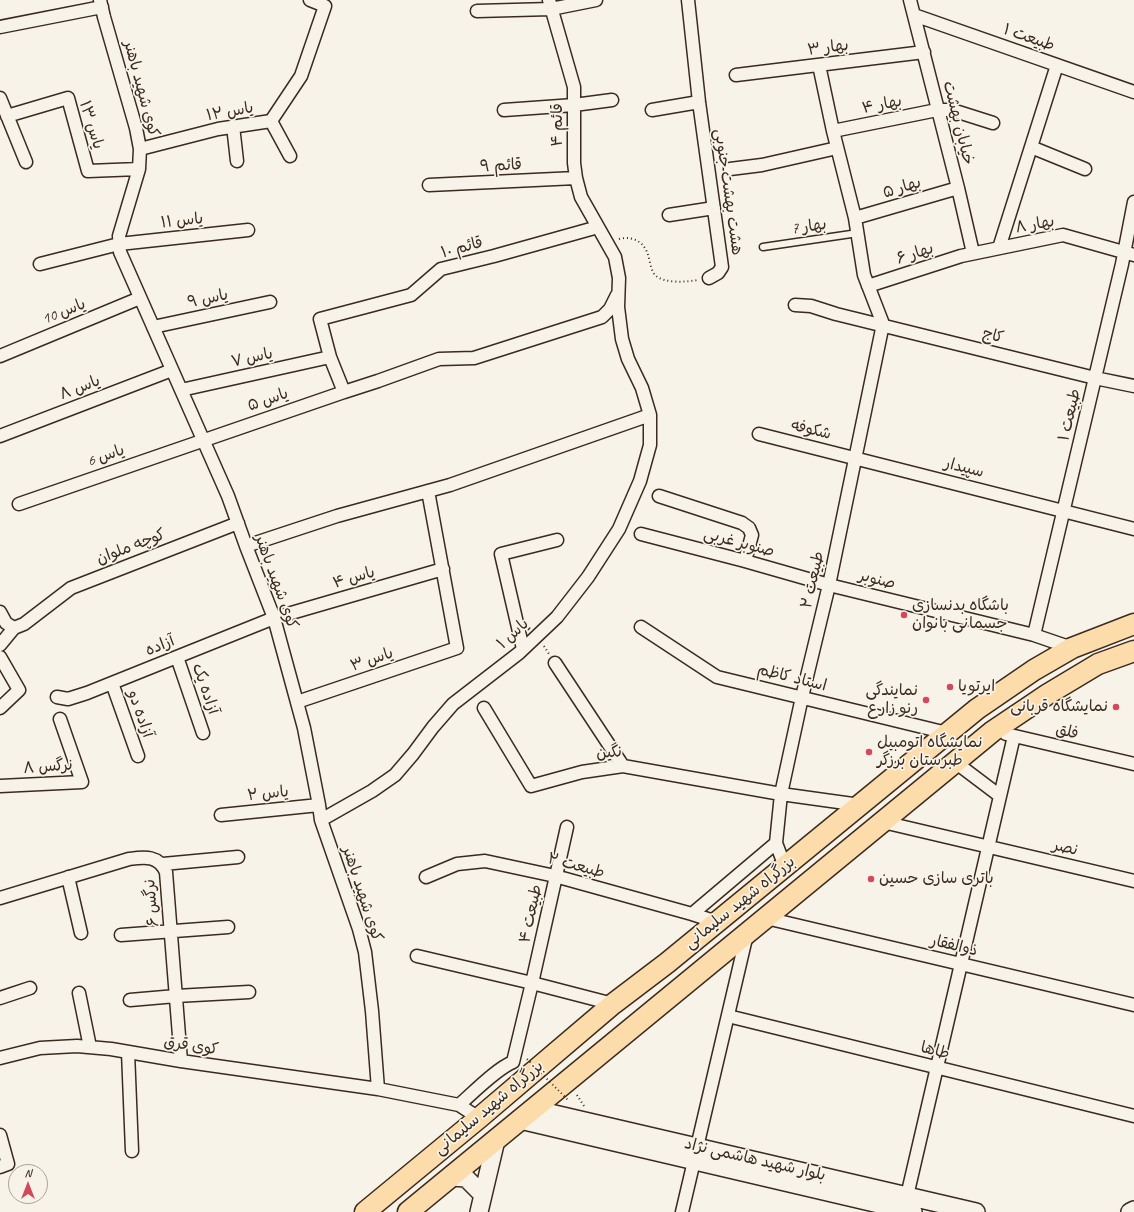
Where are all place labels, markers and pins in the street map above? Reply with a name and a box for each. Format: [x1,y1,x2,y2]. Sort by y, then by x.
place label: باشگاه بدنسازی جسمانی بانوان [912,596,1009,634]
marker: باشگاه بدنسازی جسمانی بانوان [899,610,909,620]
place label: ایرتویا [958,677,995,697]
place label: نمایندگی رنو زارع [865,681,918,719]
marker: ایرتویا [945,682,955,692]
marker: نمایندگی رنو زارع [921,695,931,705]
place label: نمایشگاه قربانی [1010,697,1108,717]
marker: نمایشگاه قربانی [1111,702,1121,712]
place label: نمایشگاه اتومبیل طبرستان برزگر [877,733,982,771]
marker: نمایشگاه اتومبیل طبرستان برزگر [864,747,874,757]
place label: باتری سازی حسین [879,869,994,889]
marker: باتری سازی حسین [866,874,876,884]

